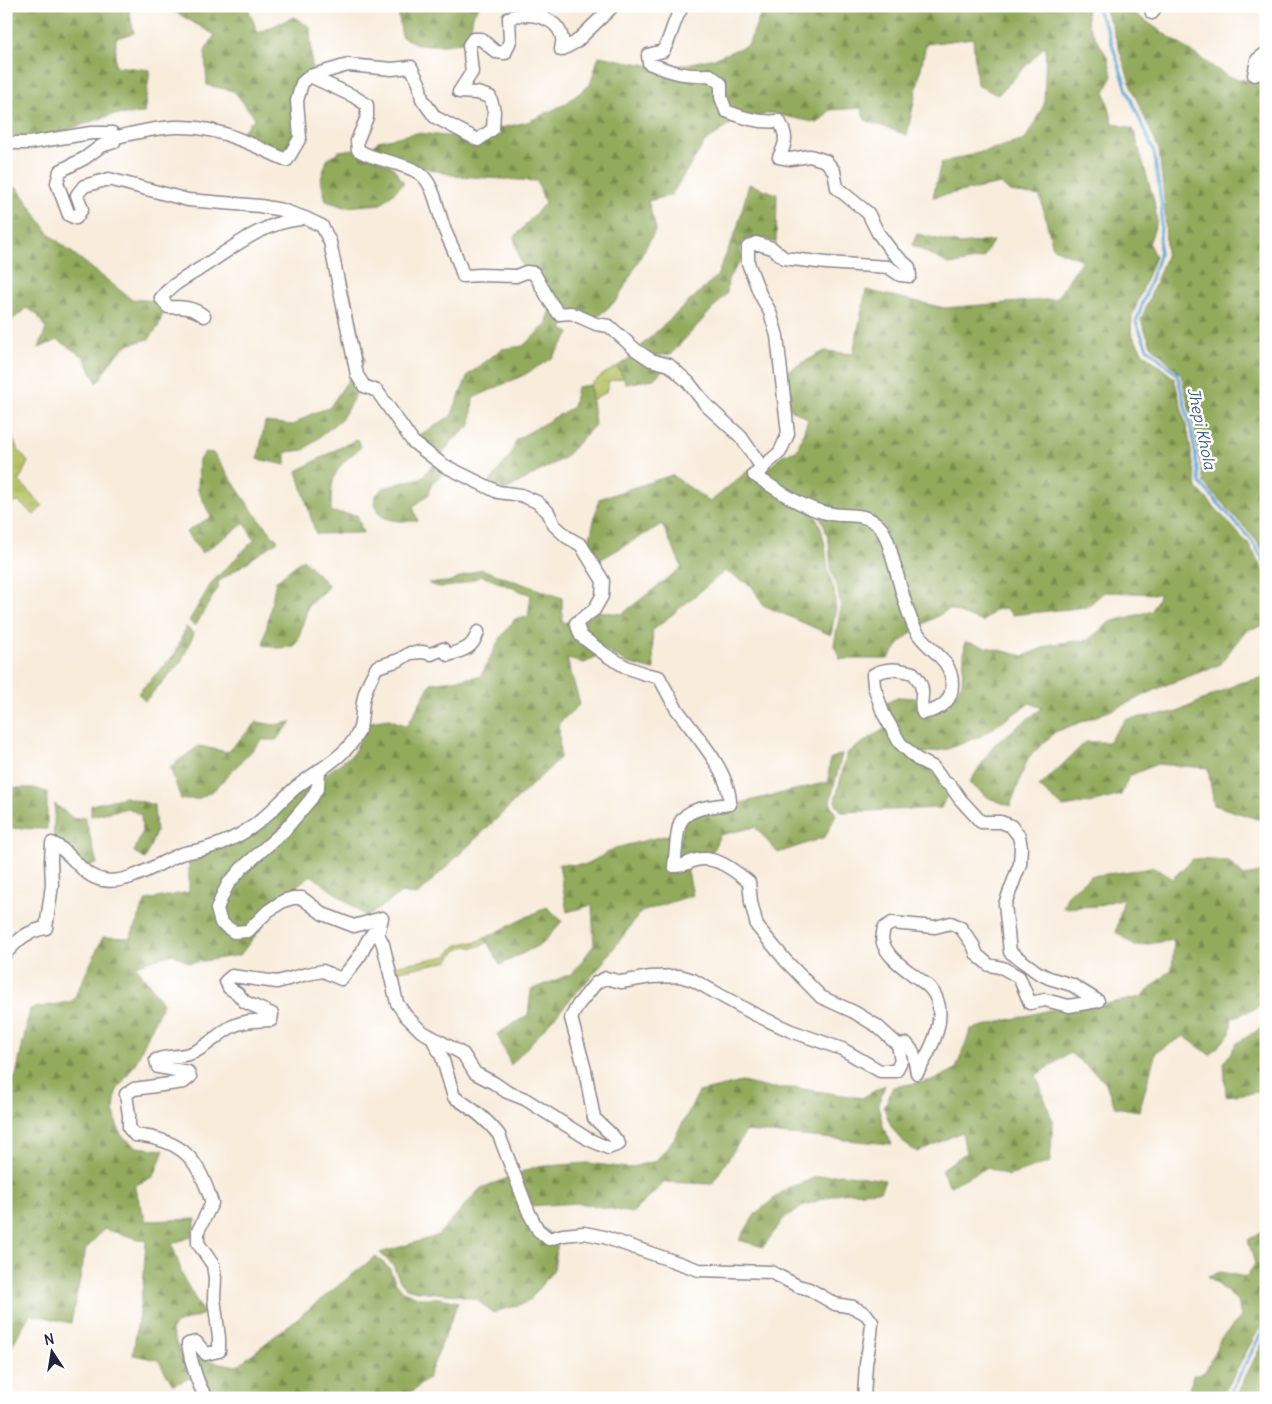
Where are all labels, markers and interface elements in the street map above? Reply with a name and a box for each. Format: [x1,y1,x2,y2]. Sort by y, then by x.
water label: Jhepi Khola [1184,385,1221,472]
north arrow [28,1326,78,1376]
text: N [43,1329,56,1349]

